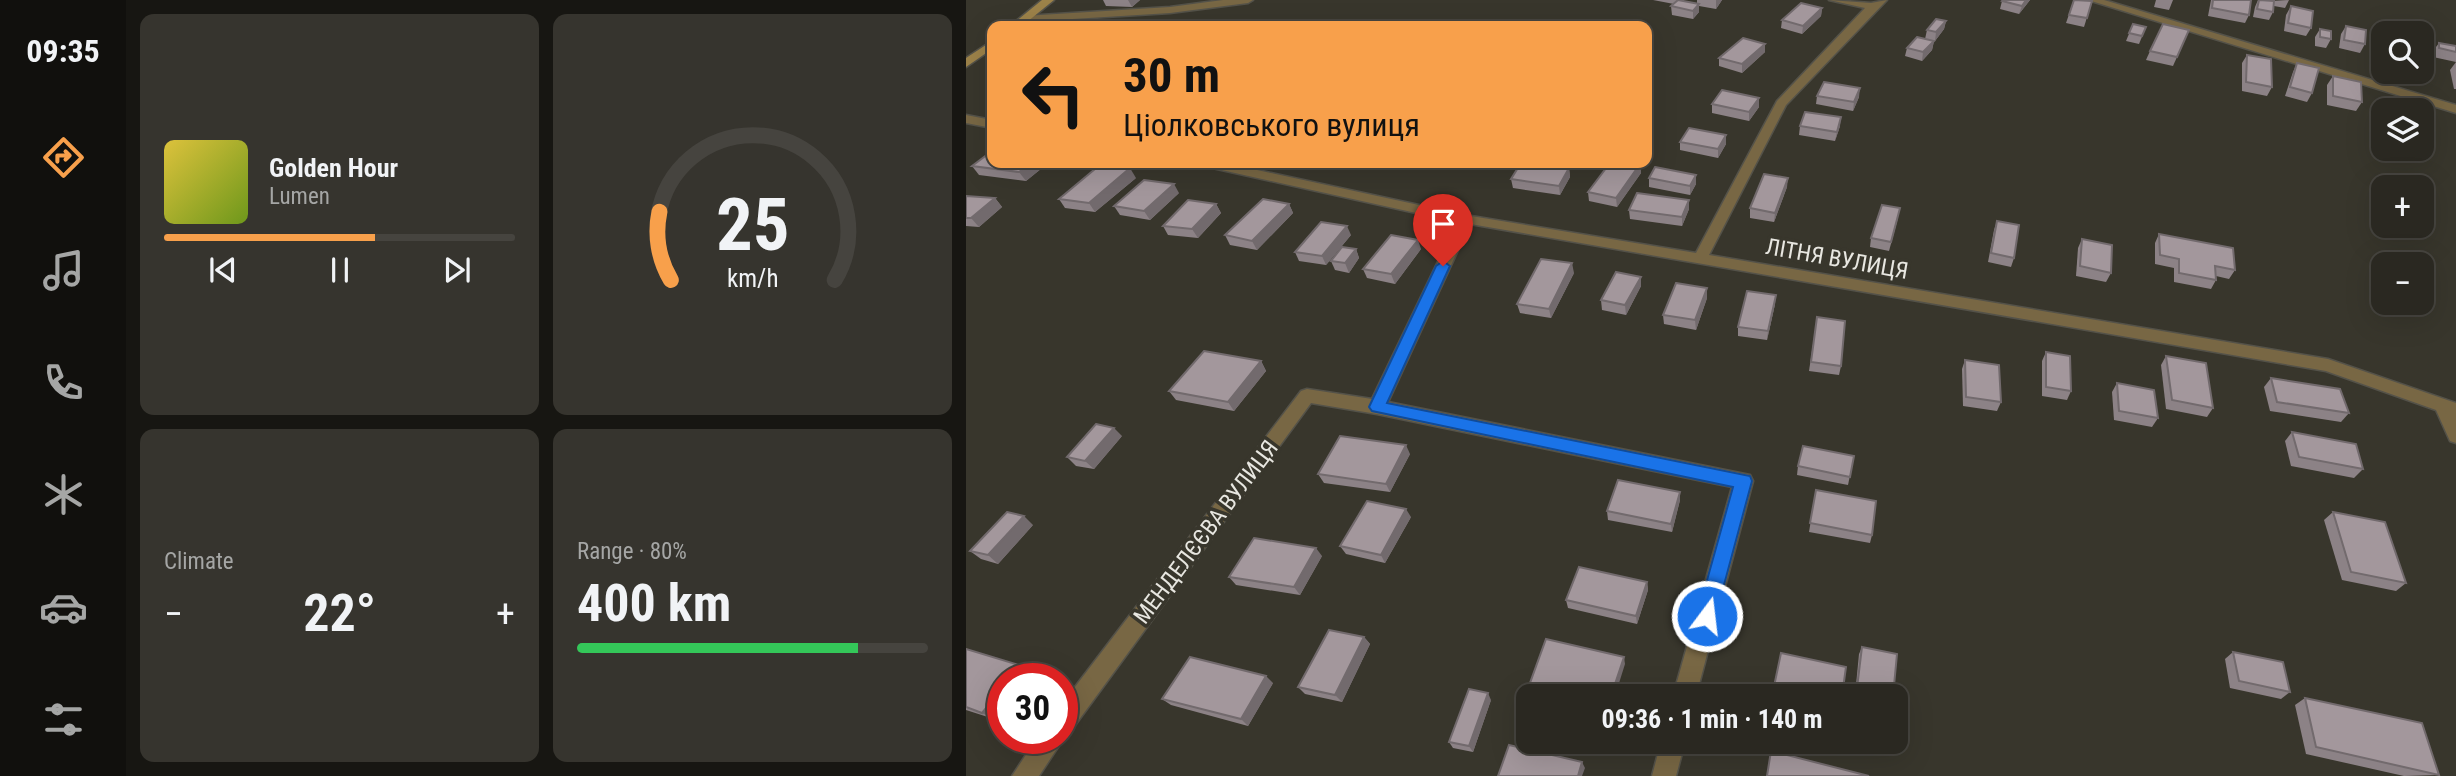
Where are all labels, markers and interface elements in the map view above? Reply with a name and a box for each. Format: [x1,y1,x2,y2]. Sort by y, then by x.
map controls [2371,21,2434,315]
button: search [2371,21,2434,84]
text: 09:35 [26,32,100,70]
text: 30 m [1123,47,1220,104]
icon: left [1008,49,1099,140]
button: layers [2371,98,2434,161]
text: Ціолковського вулиця [1123,106,1420,144]
icon: directions [39,133,88,182]
text: Golden Hour [269,153,398,183]
button: + [2371,175,2434,238]
text: Lumen [269,183,330,210]
text: 25 [716,183,789,269]
pin [1413,194,1473,266]
icon: arrive [1424,205,1462,243]
street label: ЛІТНЯ ВУЛИЦЯ [1763,233,1911,285]
icon: music [39,246,88,295]
icon: previous [204,251,242,289]
icon: pause [321,251,359,289]
icon: next [438,251,476,289]
button: − [2371,252,2434,315]
text: km/h [727,264,778,293]
icon: phone [39,358,88,407]
street label: МЕНДЕЛЄЄВА ВУЛИЦЯ [1128,435,1284,629]
icon: climate [39,470,88,519]
text: Range · 80% [577,538,687,565]
text: Climate [164,548,234,575]
text: 400 km [577,573,731,634]
position arrow [1670,579,1744,653]
icon: car [39,583,88,632]
text: 22° [303,583,376,644]
text: − [164,592,183,636]
text: + [496,592,515,636]
speed limit sign: 30 [987,663,1078,754]
icon: filters [39,695,88,744]
text: 09:36 · 1 min · 140 m [1602,704,1822,734]

